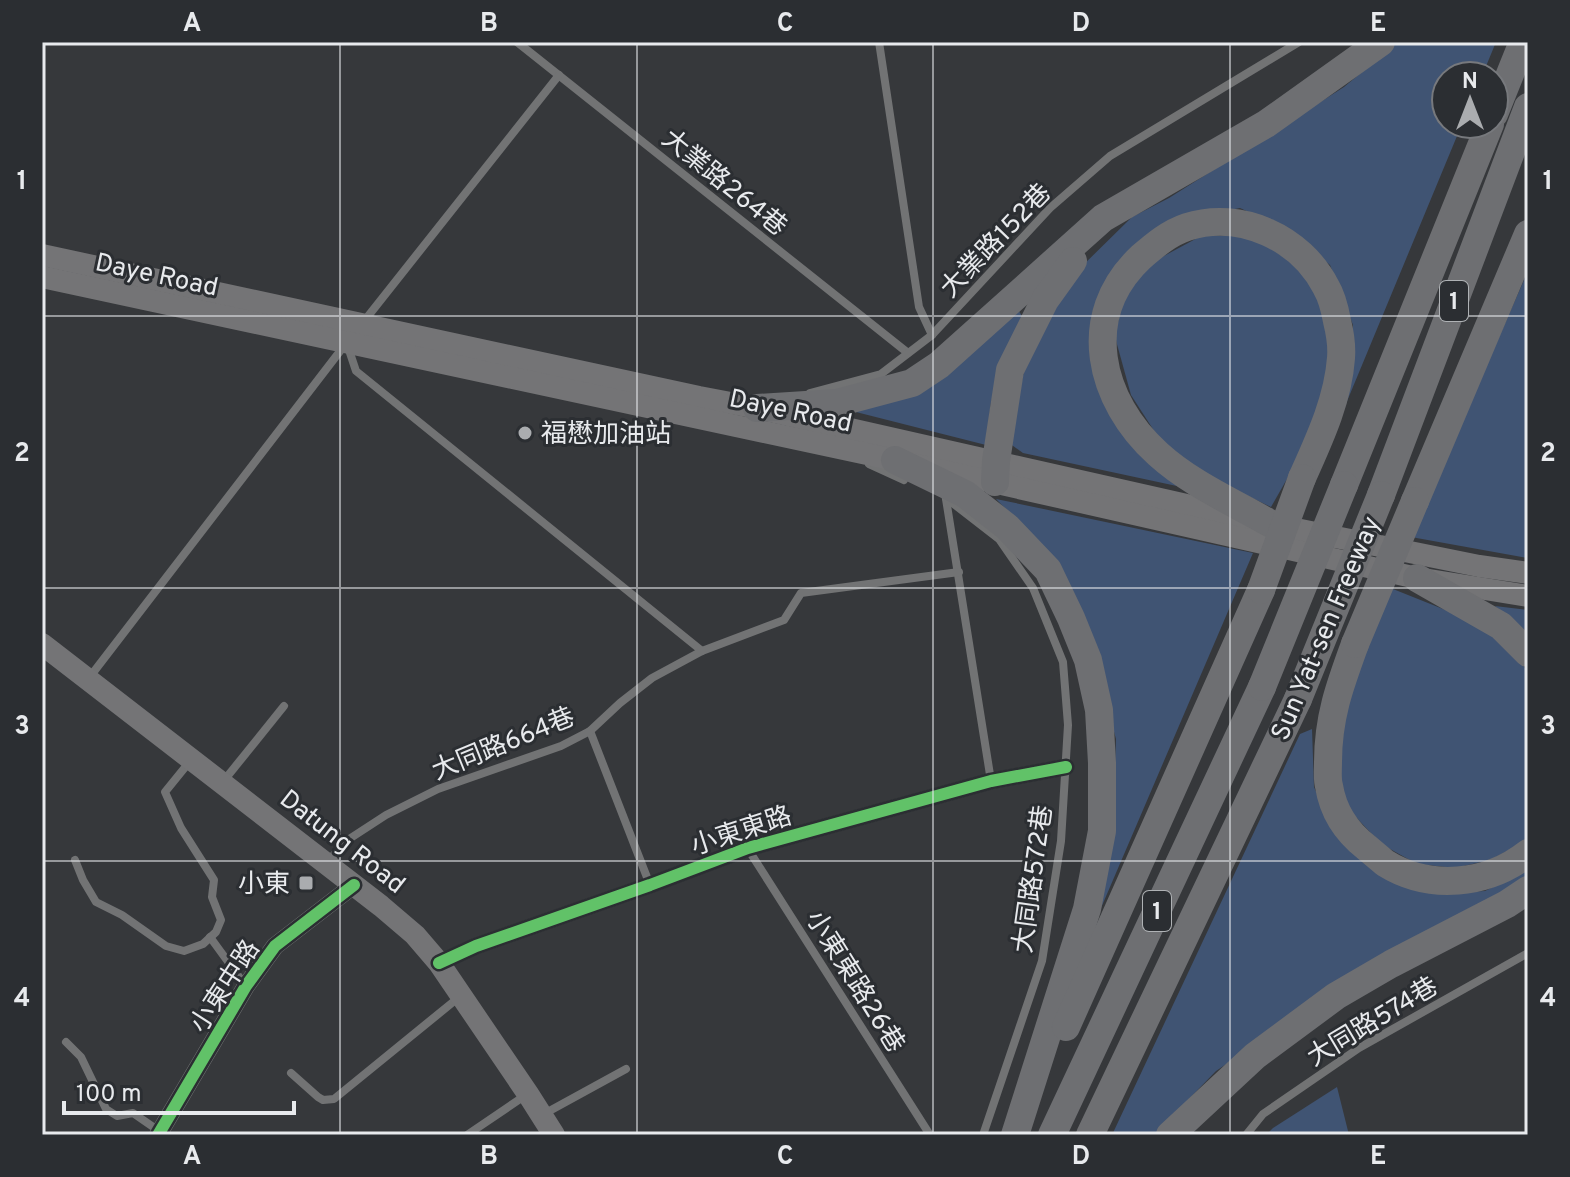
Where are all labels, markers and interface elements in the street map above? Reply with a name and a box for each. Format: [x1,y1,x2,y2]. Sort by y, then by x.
text: A [183,8,201,41]
text: B [480,8,498,41]
text: C [777,8,793,41]
text: D [1072,8,1090,41]
text: E [1370,8,1386,41]
north arrow [1430,60,1510,140]
text: N [1462,69,1478,96]
street label: 大業路264巷 [654,123,793,244]
text: 1 [17,166,27,199]
text: 1 [1543,166,1553,199]
street label: 大業路152巷 [934,178,1059,306]
street label: Daye Road [92,247,221,306]
road number: 1 [1440,281,1468,321]
street label: Daye Road [726,383,855,442]
place label: 福懋加油站 [541,419,671,452]
marker: 福懋加油站 [516,424,534,442]
text: 2 [14,438,30,471]
text: 2 [1540,438,1556,471]
street label: Sun Yat-sen Freeway [1265,512,1389,746]
street label: 大同路664巷 [428,702,580,789]
text: 3 [14,711,30,744]
text: 3 [1540,711,1556,744]
street label: Datung Road [272,784,411,902]
street label: 小東東路 [687,801,796,864]
street label: 大同路572巷 [1008,803,1061,955]
place label: 小東 [238,869,290,902]
marker: 小東 [297,874,315,892]
road number: 1 [1143,891,1171,931]
street label: 小東東路26巷 [797,905,911,1060]
street label: 小東中路 [184,935,268,1040]
street label: 大同路574巷 [1302,971,1445,1075]
text: 4 [14,983,30,1016]
text: 4 [1540,983,1556,1016]
scale bar [64,1065,294,1115]
text: 100 m [76,1080,142,1110]
text: A [183,1141,201,1174]
text: B [480,1141,498,1174]
text: C [777,1141,793,1174]
text: D [1072,1141,1090,1174]
text: E [1370,1141,1386,1174]

